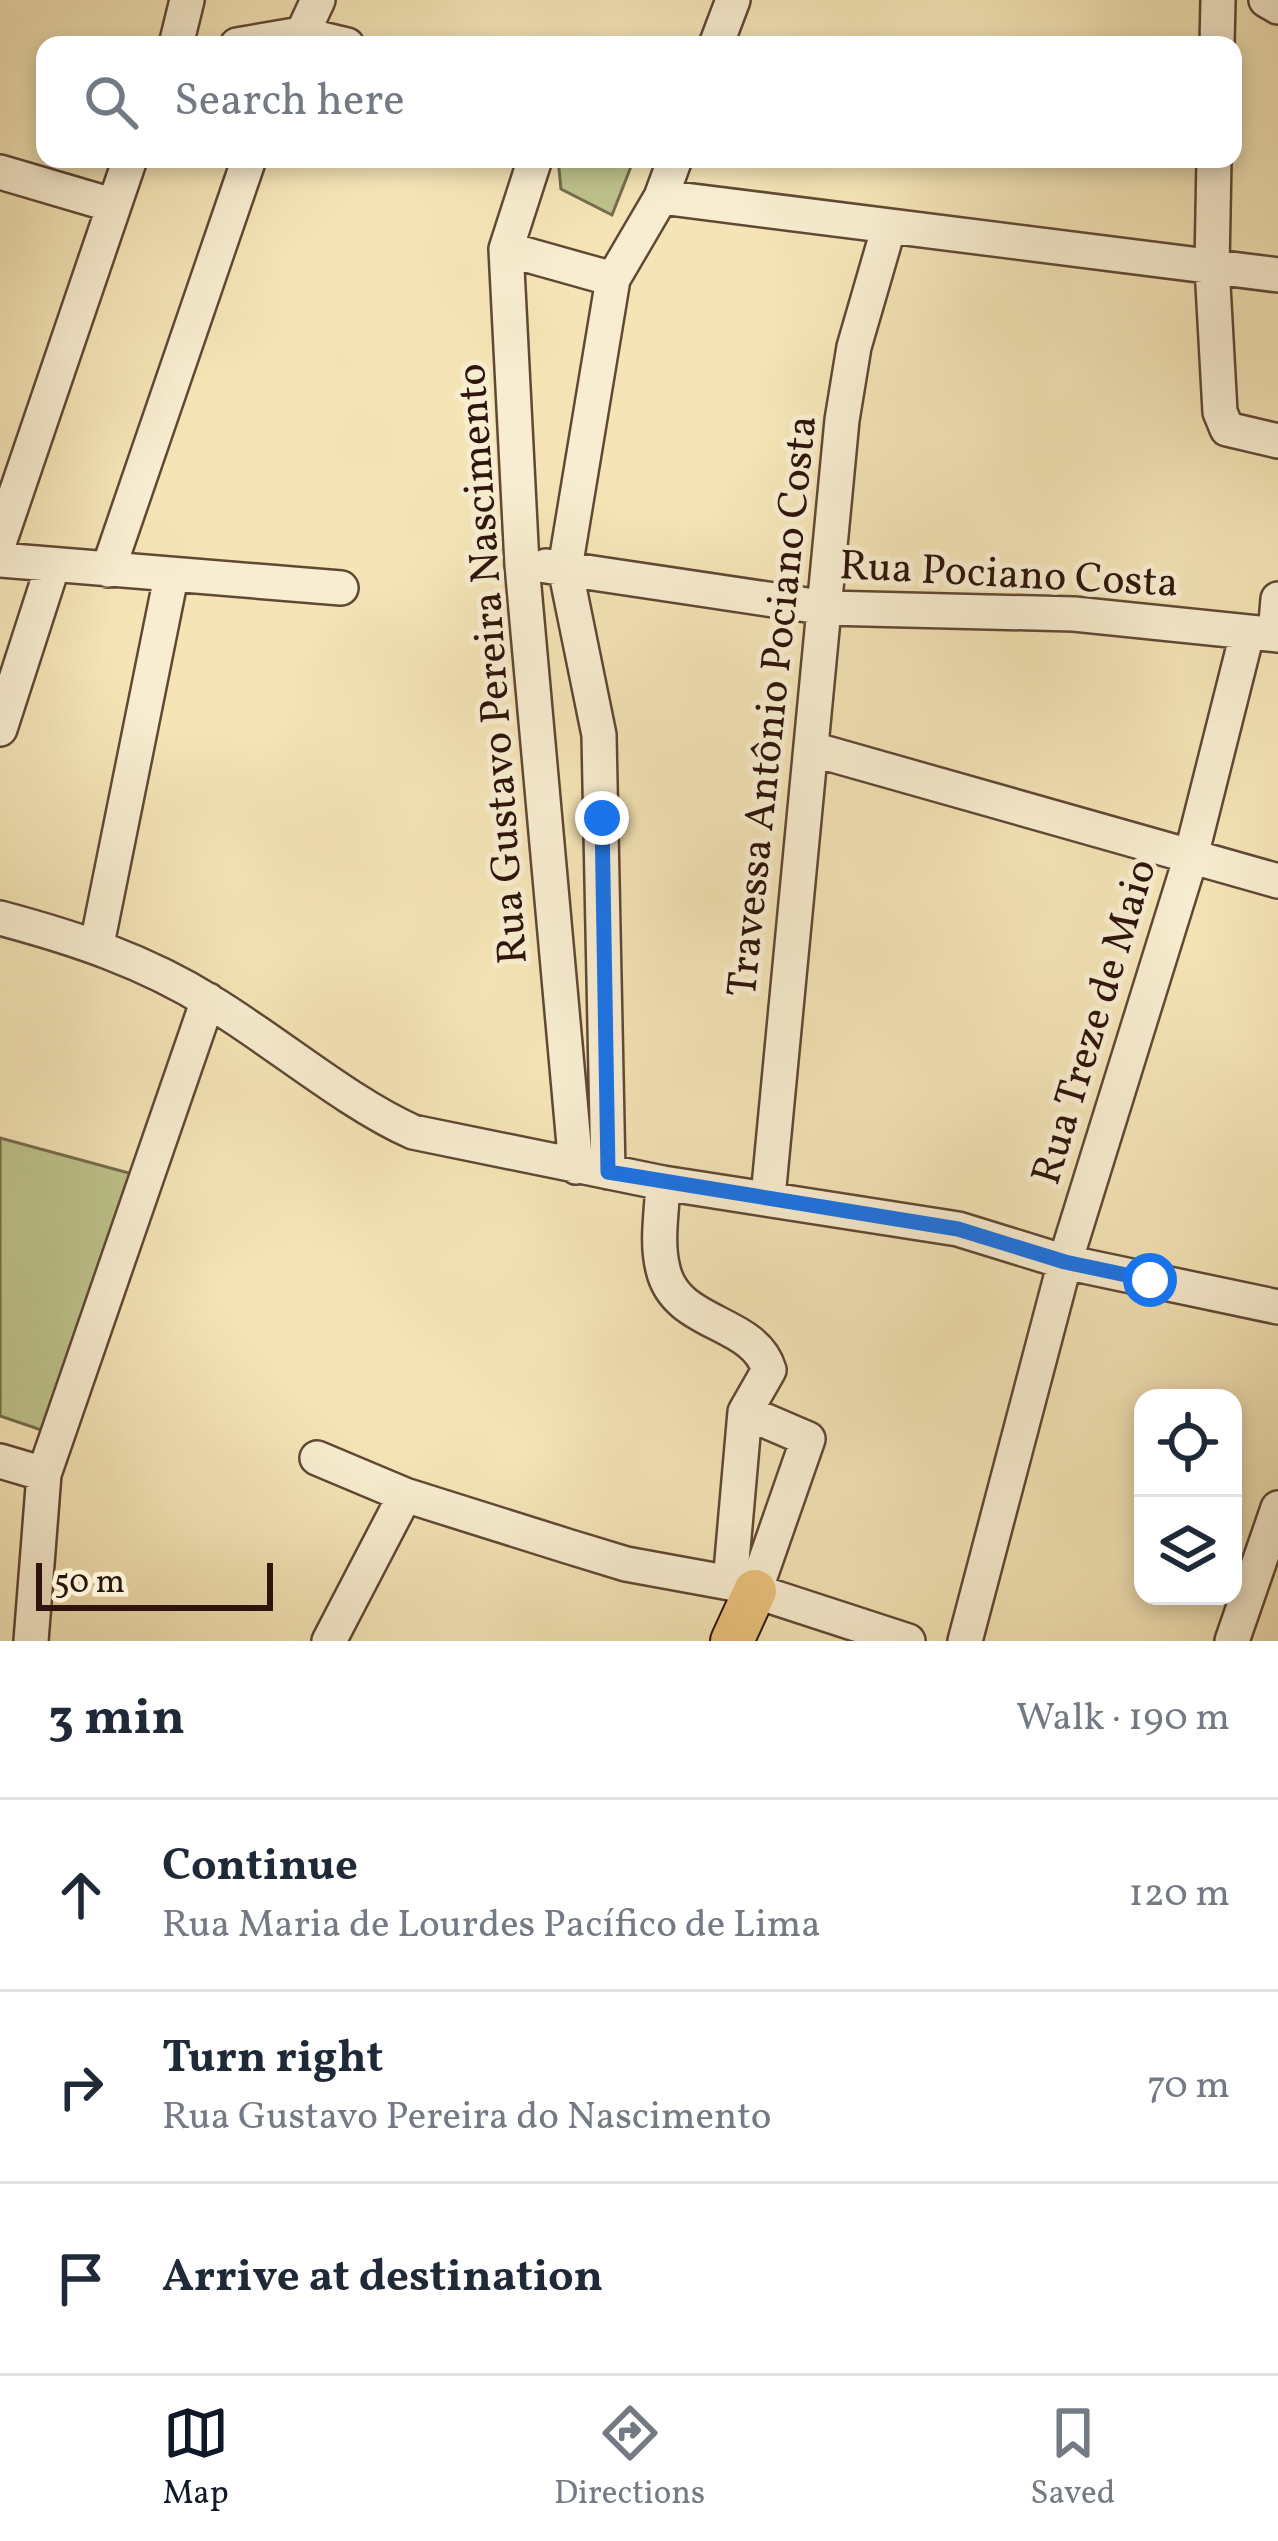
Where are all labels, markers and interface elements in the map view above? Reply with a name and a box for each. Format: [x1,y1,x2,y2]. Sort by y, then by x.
search box [36,36,1242,168]
icon: search [78,69,144,135]
text: Search here [174,71,405,134]
street label: Rua Gustavo Pereira Nascimento [444,361,545,966]
street label: Travessa Antônio Pociano Costa [715,413,834,1000]
street label: Rua Pociano Costa [838,538,1180,615]
route end [575,791,629,845]
street label: Rua Treze de Maio [1019,852,1174,1192]
route start [1123,1253,1177,1307]
map controls [1134,1389,1242,1605]
button: locate [1134,1389,1242,1497]
button: layers [1134,1497,1242,1605]
scale bar [36,1557,273,1610]
text: 50 m [54,1561,125,1607]
text: 3 min [48,1684,185,1755]
text: Walk · 190 m [1016,1692,1230,1746]
text: Continue [162,1836,358,1899]
icon: ahead [48,1862,114,1928]
text: 120 m [1129,1868,1230,1922]
text: Rua Maria de Lourdes Pacífico de Lima [162,1899,821,1953]
text: Turn right [162,2028,383,2091]
icon: right [48,2054,114,2120]
text: 70 m [1147,2060,1230,2114]
text: Rua Gustavo Pereira do Nascimento [162,2091,771,2145]
icon: arrive [48,2246,114,2312]
text: Arrive at destination [162,2247,603,2310]
tab: Map [163,2400,229,2518]
tab: Directions [554,2400,705,2518]
tab: Saved [1030,2400,1115,2518]

